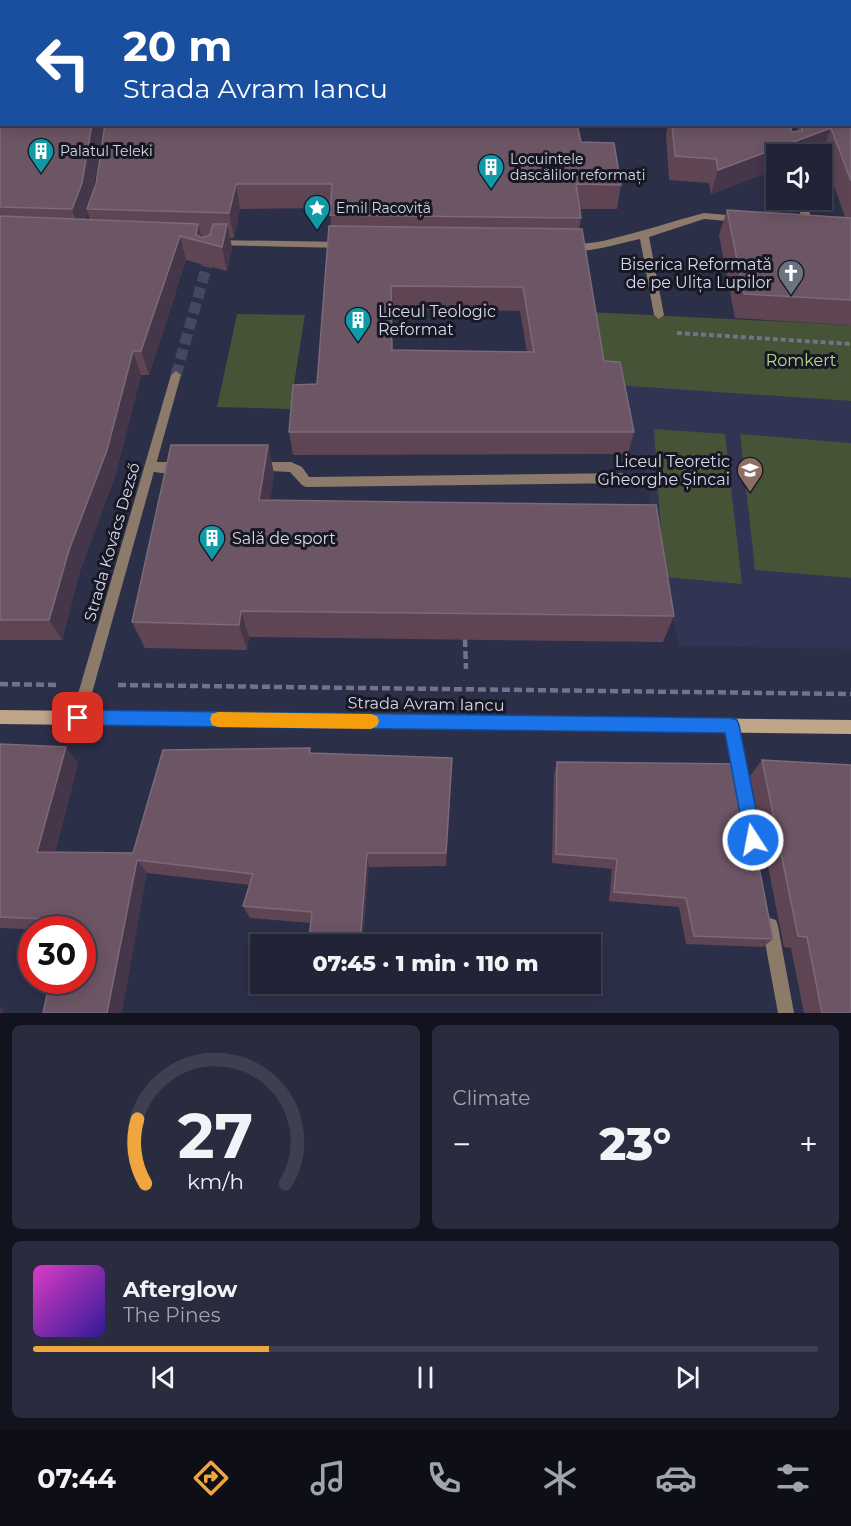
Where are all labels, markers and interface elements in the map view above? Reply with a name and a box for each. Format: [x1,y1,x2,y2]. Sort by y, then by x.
text: 20 m [123,20,232,72]
icon: left [24,24,102,102]
text: Strada Avram Iancu [123,72,388,105]
building icon: Palatul Teleki [26,136,56,174]
place label: Palatul Teleki [60,142,153,160]
map controls [766,144,832,210]
button: sound [766,144,832,210]
place label: Locuințele dascălilor reformați [510,150,645,185]
building icon: Locuințele dascălilor reformați [476,152,506,190]
place icon: Emil Racoviță [302,193,332,231]
place label: Emil Racoviță [336,199,431,218]
place label: Biserica Reformată de pe Ulița Lupilor [620,255,772,293]
church icon: Biserica Reformată de pe Ulița Lupilor [776,258,806,296]
place label: Liceul Teologic Reformat [378,302,496,339]
building icon: Liceul Teologic Reformat [343,305,373,343]
park label: Romkert [766,351,837,370]
place label: Liceul Teoretic Gheorghe Șincai [598,452,730,490]
school or university icon: Liceul Teoretic Gheorghe Șincai [735,455,765,493]
street label: Strada Kovács Dezső [80,460,144,624]
building icon: Sală de sport [197,523,227,561]
place label: Sală de sport [232,529,336,548]
pin [52,692,103,743]
street label: Strada Avram Iancu [347,693,505,715]
icon: arrive [61,701,94,734]
position arrow [721,808,785,872]
speed limit sign: 30 [18,916,96,994]
text: 07:45 · 1 min · 110 m [312,950,539,977]
text: Climate [453,1086,530,1110]
text: 27 [178,1098,253,1174]
text: 23° [599,1116,671,1171]
text: − [453,1124,471,1164]
text: + [799,1124,818,1164]
text: km/h [187,1168,244,1194]
text: Afterglow [123,1276,237,1303]
text: The Pines [123,1303,220,1327]
icon: previous [147,1361,180,1394]
icon: pause [409,1361,442,1394]
icon: next [671,1361,704,1394]
icon: directions [190,1457,232,1499]
icon: music [307,1457,349,1499]
icon: phone [423,1457,465,1499]
icon: climate [539,1457,581,1499]
icon: car [655,1457,697,1499]
icon: filters [772,1457,814,1499]
text: 07:44 [37,1462,116,1495]

